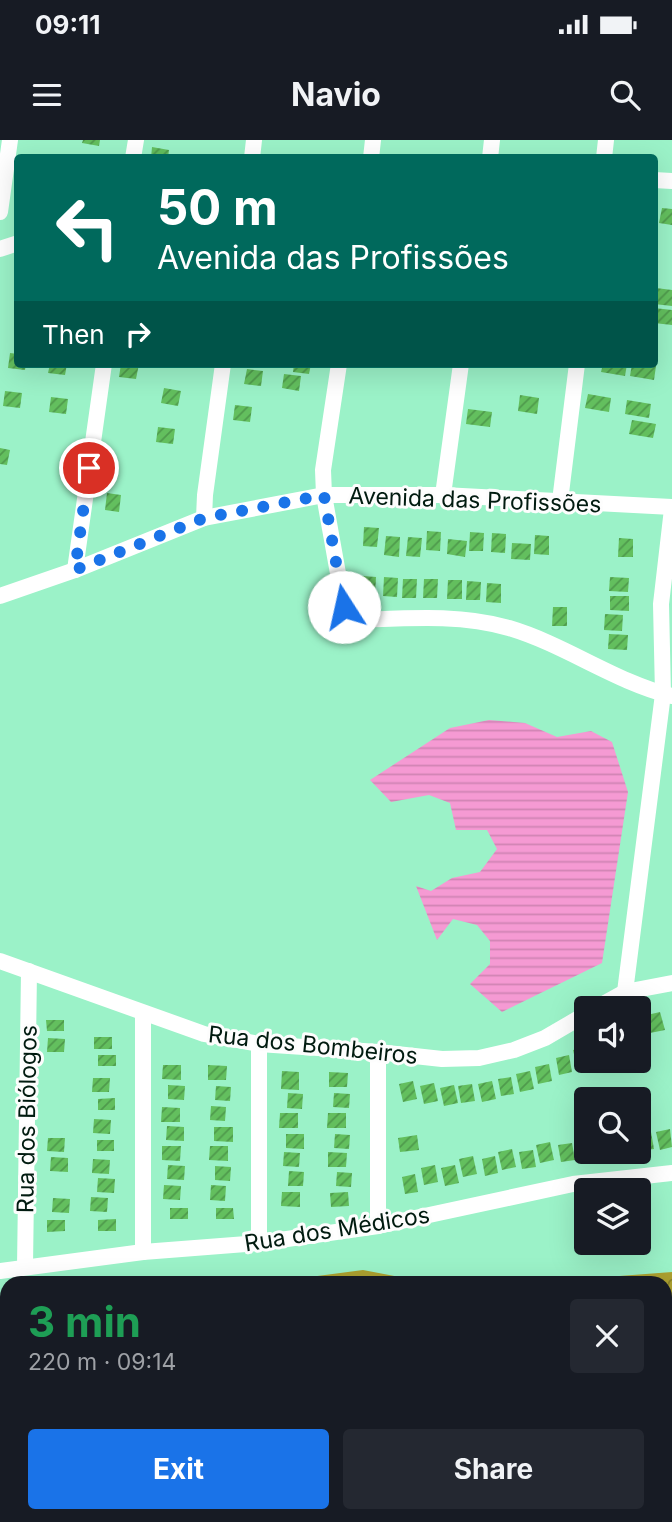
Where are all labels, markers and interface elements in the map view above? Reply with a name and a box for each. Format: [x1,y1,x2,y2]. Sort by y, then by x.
text: 09:11 [35,9,101,40]
text: Navio [291,75,381,114]
icon: menu [28,76,66,114]
icon: search [606,76,644,114]
text: 50 m [157,178,278,237]
icon: left [42,182,133,273]
text: Avenida das Profissões [157,238,509,277]
icon: right [119,315,157,353]
text: Then [42,319,105,350]
pin [59,438,119,498]
icon: arrive [70,449,108,487]
street label: Avenida das Profissões [348,482,602,518]
position arrow [307,570,381,644]
map controls [574,996,651,1255]
button: sound [574,996,651,1073]
street label: Rua dos Bombeiros [207,1020,419,1070]
street label: Rua dos Biólogos [11,1025,43,1213]
button: search [574,1087,651,1164]
button: layers [574,1178,651,1255]
street label: Rua dos Médicos [242,1201,432,1257]
text: 3 min [28,1296,141,1347]
button: close [570,1299,644,1373]
text: 220 m · 09:14 [28,1348,176,1376]
button: Exit [28,1429,329,1509]
button: Share [343,1429,644,1509]

